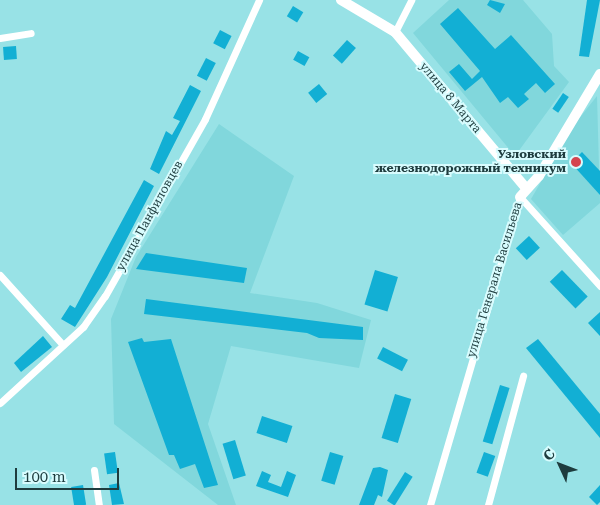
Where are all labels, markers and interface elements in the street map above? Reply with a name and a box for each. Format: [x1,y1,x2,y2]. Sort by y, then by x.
street label: улица 8 Марта [416,60,484,136]
place label: Узловский железнодорожный техникум [375,148,566,176]
marker: Узловский железнодорожный техникум [570,156,582,168]
street label: улица Панфиловцев [114,158,186,274]
street label: улица Генерала Васильева [464,201,526,359]
north arrow [535,440,585,490]
text: С [540,446,558,464]
scale bar [18,458,121,490]
text: 100 m [23,468,66,486]

